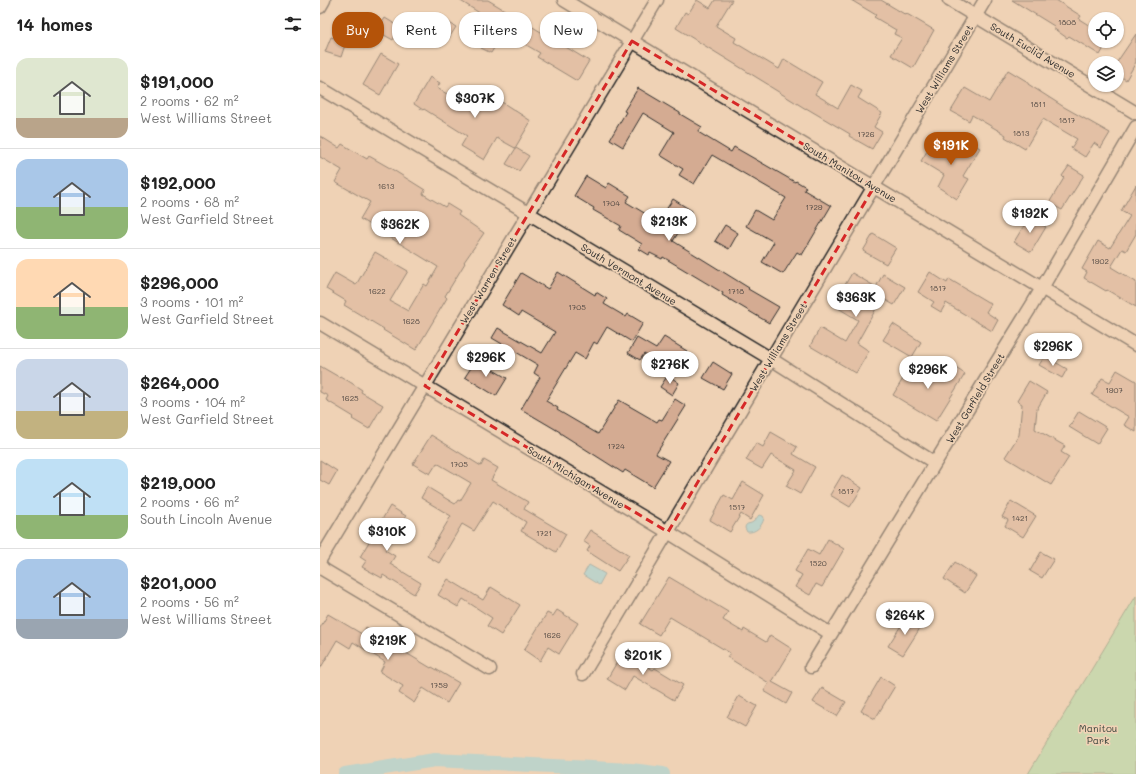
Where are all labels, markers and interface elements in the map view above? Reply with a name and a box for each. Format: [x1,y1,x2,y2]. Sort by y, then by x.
chip: Buy [332,12,384,48]
chip: Rent [392,12,451,48]
chip: Filters [459,12,532,48]
chip: New [540,12,597,48]
map controls [1088,12,1124,92]
button: locate [1088,12,1124,48]
text: 14 homes [16,13,93,35]
icon: filters [282,13,304,35]
house number: 1808 [1058,17,1076,27]
street label: South Euclid Avenue [988,19,1078,81]
street label: West Williams Street [912,22,976,116]
button: layers [1088,56,1124,92]
text: $191,000 [140,70,214,92]
icon: home [48,74,96,122]
pin: $307K [447,85,503,119]
text: $307K [455,89,495,106]
text: 2 rooms · 62 m² [140,92,239,109]
house number: 1811 [1030,99,1046,109]
text: West Williams Street [140,109,272,126]
house number: 1817 [1059,115,1076,125]
house number: 1813 [1013,128,1030,138]
house number: 1726 [857,129,875,139]
pin: $191K [923,132,979,166]
text: $191K [933,136,969,153]
street label: South Manitou Avenue [801,139,899,205]
text: $192,000 [140,171,216,193]
icon: home [48,175,96,223]
house number: 1613 [378,181,395,191]
text: 2 rooms · 68 m² [140,193,239,210]
house number: 1704 [602,198,620,208]
pin: $192K [1002,200,1058,234]
house number: 1729 [805,202,823,212]
text: $192K [1011,204,1049,221]
pin: $213K [641,208,697,242]
text: West Garfield Street [140,210,274,227]
pin: $362K [372,211,428,245]
text: $213K [650,212,688,229]
text: $362K [380,215,420,232]
street label: West Warren Street [456,234,520,326]
street label: South Vermont Avenue [578,240,680,308]
house number: 1902 [1091,256,1109,266]
text: $296,000 [140,271,219,293]
icon: home [48,275,96,323]
house number: 1817 [930,283,947,293]
pin: $363K [828,284,884,318]
house number: 1622 [368,286,386,296]
house number: 1718 [728,286,744,296]
text: $363K [836,288,876,305]
text: 3 rooms · 101 m² [140,293,243,310]
street label: West Williams Street [746,300,810,394]
house number: 1705 [568,302,586,312]
text: West Garfield Street [140,310,274,327]
house number: 1628 [402,316,420,326]
pin: $296K [1025,333,1081,367]
text: $296K [1033,337,1073,354]
pin: $296K [458,344,514,378]
text: $296K [466,348,506,365]
street label: West Garfield Street [942,350,1008,446]
pin: $276K [642,351,698,385]
text: $276K [651,355,689,372]
pin: $296K [900,356,956,390]
text: $296K [908,360,948,377]
text: $264,000 [140,371,219,393]
icon: home [48,375,96,423]
house number: 1907 [1105,385,1123,395]
text: 3 rooms · 104 m² [140,393,245,410]
house number: 1625 [341,393,359,403]
text: West Garfield Street [140,410,274,427]
house number: 1724 [607,441,625,451]
street label: South Michigan Avenue [525,442,627,512]
house number: 1705 [450,459,468,469]
text: $219,000 [140,471,216,493]
icon: home [48,475,96,523]
house number: 1817 [838,486,855,496]
text: 2 rooms · 66 m² [140,493,239,510]
house number: 1517 [729,502,746,512]
text: South Lincoln Avenue [140,510,272,527]
house number: 1421 [1012,513,1028,523]
pin: $310K [359,518,415,552]
text: $310K [368,522,406,539]
house number: 1721 [536,528,552,538]
house number: 1520 [809,558,827,568]
text: $201,000 [140,571,216,593]
icon: home [48,575,96,623]
text: 2 rooms · 56 m² [140,593,239,610]
pin: $264K [877,602,933,636]
text: $264K [885,606,925,623]
text: West Williams Street [140,610,272,627]
pin: $219K [360,627,416,661]
house number: 1626 [543,630,561,640]
text: $219K [369,631,407,648]
pin: $201K [615,642,671,676]
text: $201K [624,646,662,663]
house number: 1759 [430,680,448,690]
park label: Manitou Park [1079,721,1117,747]

